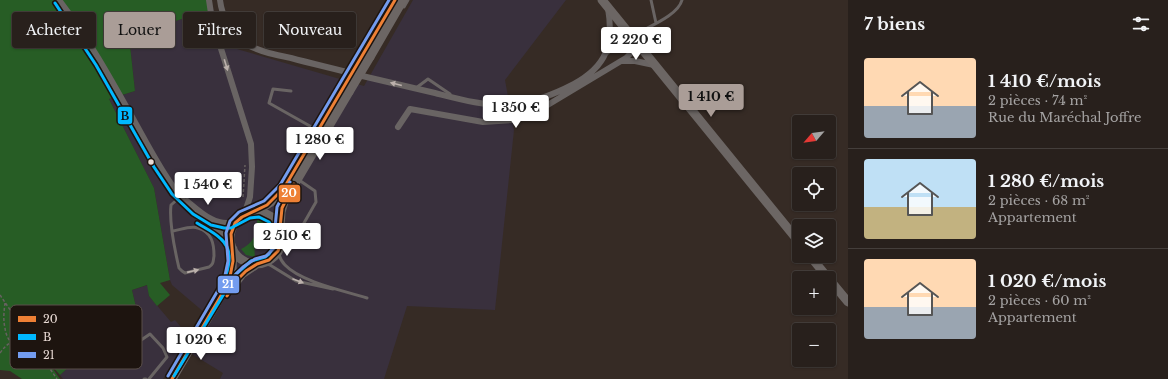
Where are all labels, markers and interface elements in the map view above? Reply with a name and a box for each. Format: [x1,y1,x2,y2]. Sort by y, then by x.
chip: Acheter [12,12,96,48]
chip: Louer [104,12,175,48]
chip: Filtres [183,12,256,48]
chip: Nouveau [264,12,356,48]
icon: filters [1130,13,1152,35]
text: 7 biens [864,14,925,35]
pin: 2 220 € [599,27,673,61]
text: 2 220 € [610,31,662,48]
one-way arrow [223,59,229,71]
text: 1 410 €/mois [988,71,1101,92]
icon: home [896,74,944,122]
one-way arrow [390,81,402,87]
pin: 1 410 € [674,84,748,118]
text: 1 410 € [688,88,734,105]
text: 2 pièces · 74 m² [988,92,1087,109]
pin: 1 350 € [479,95,553,129]
text: 1 350 € [492,99,540,116]
line badge: B [117,106,133,125]
text: B [121,109,130,123]
text: Rue du Maréchal Joffre [988,109,1142,126]
north arrow [792,115,836,159]
map controls [792,115,836,367]
pin: 1 280 € [283,127,357,161]
text: 1 280 € [295,131,345,148]
unlabelled marker [146,157,156,167]
button: locate [792,167,836,211]
text: 1 280 €/mois [988,171,1104,192]
pin: 1 540 € [171,172,245,206]
icon: home [896,175,944,223]
text: 1 540 € [184,176,232,193]
line badge: 20 [278,184,301,203]
text: 20 [281,186,297,200]
text: 2 pièces · 68 m² [988,192,1090,209]
text: Appartement [988,209,1077,226]
button: layers [792,219,836,263]
pin: 2 510 € [250,223,324,257]
text: 2 510 € [263,227,311,244]
one-way arrow [187,267,199,273]
button: + [792,271,836,315]
text: 1 020 €/mois [988,271,1106,292]
line badge: 21 [217,275,240,294]
icon: home [896,275,944,323]
text: 21 [222,277,234,291]
one-way arrow [292,279,304,285]
text: 2 pièces · 60 m² [988,292,1091,309]
legend [10,305,142,369]
text: Appartement [988,309,1077,326]
text: 20 [43,312,58,326]
button: − [792,323,836,367]
pin: 1 020 € [164,327,238,361]
text: B [43,330,51,344]
text: 1 020 € [176,331,226,348]
text: 21 [43,348,55,362]

